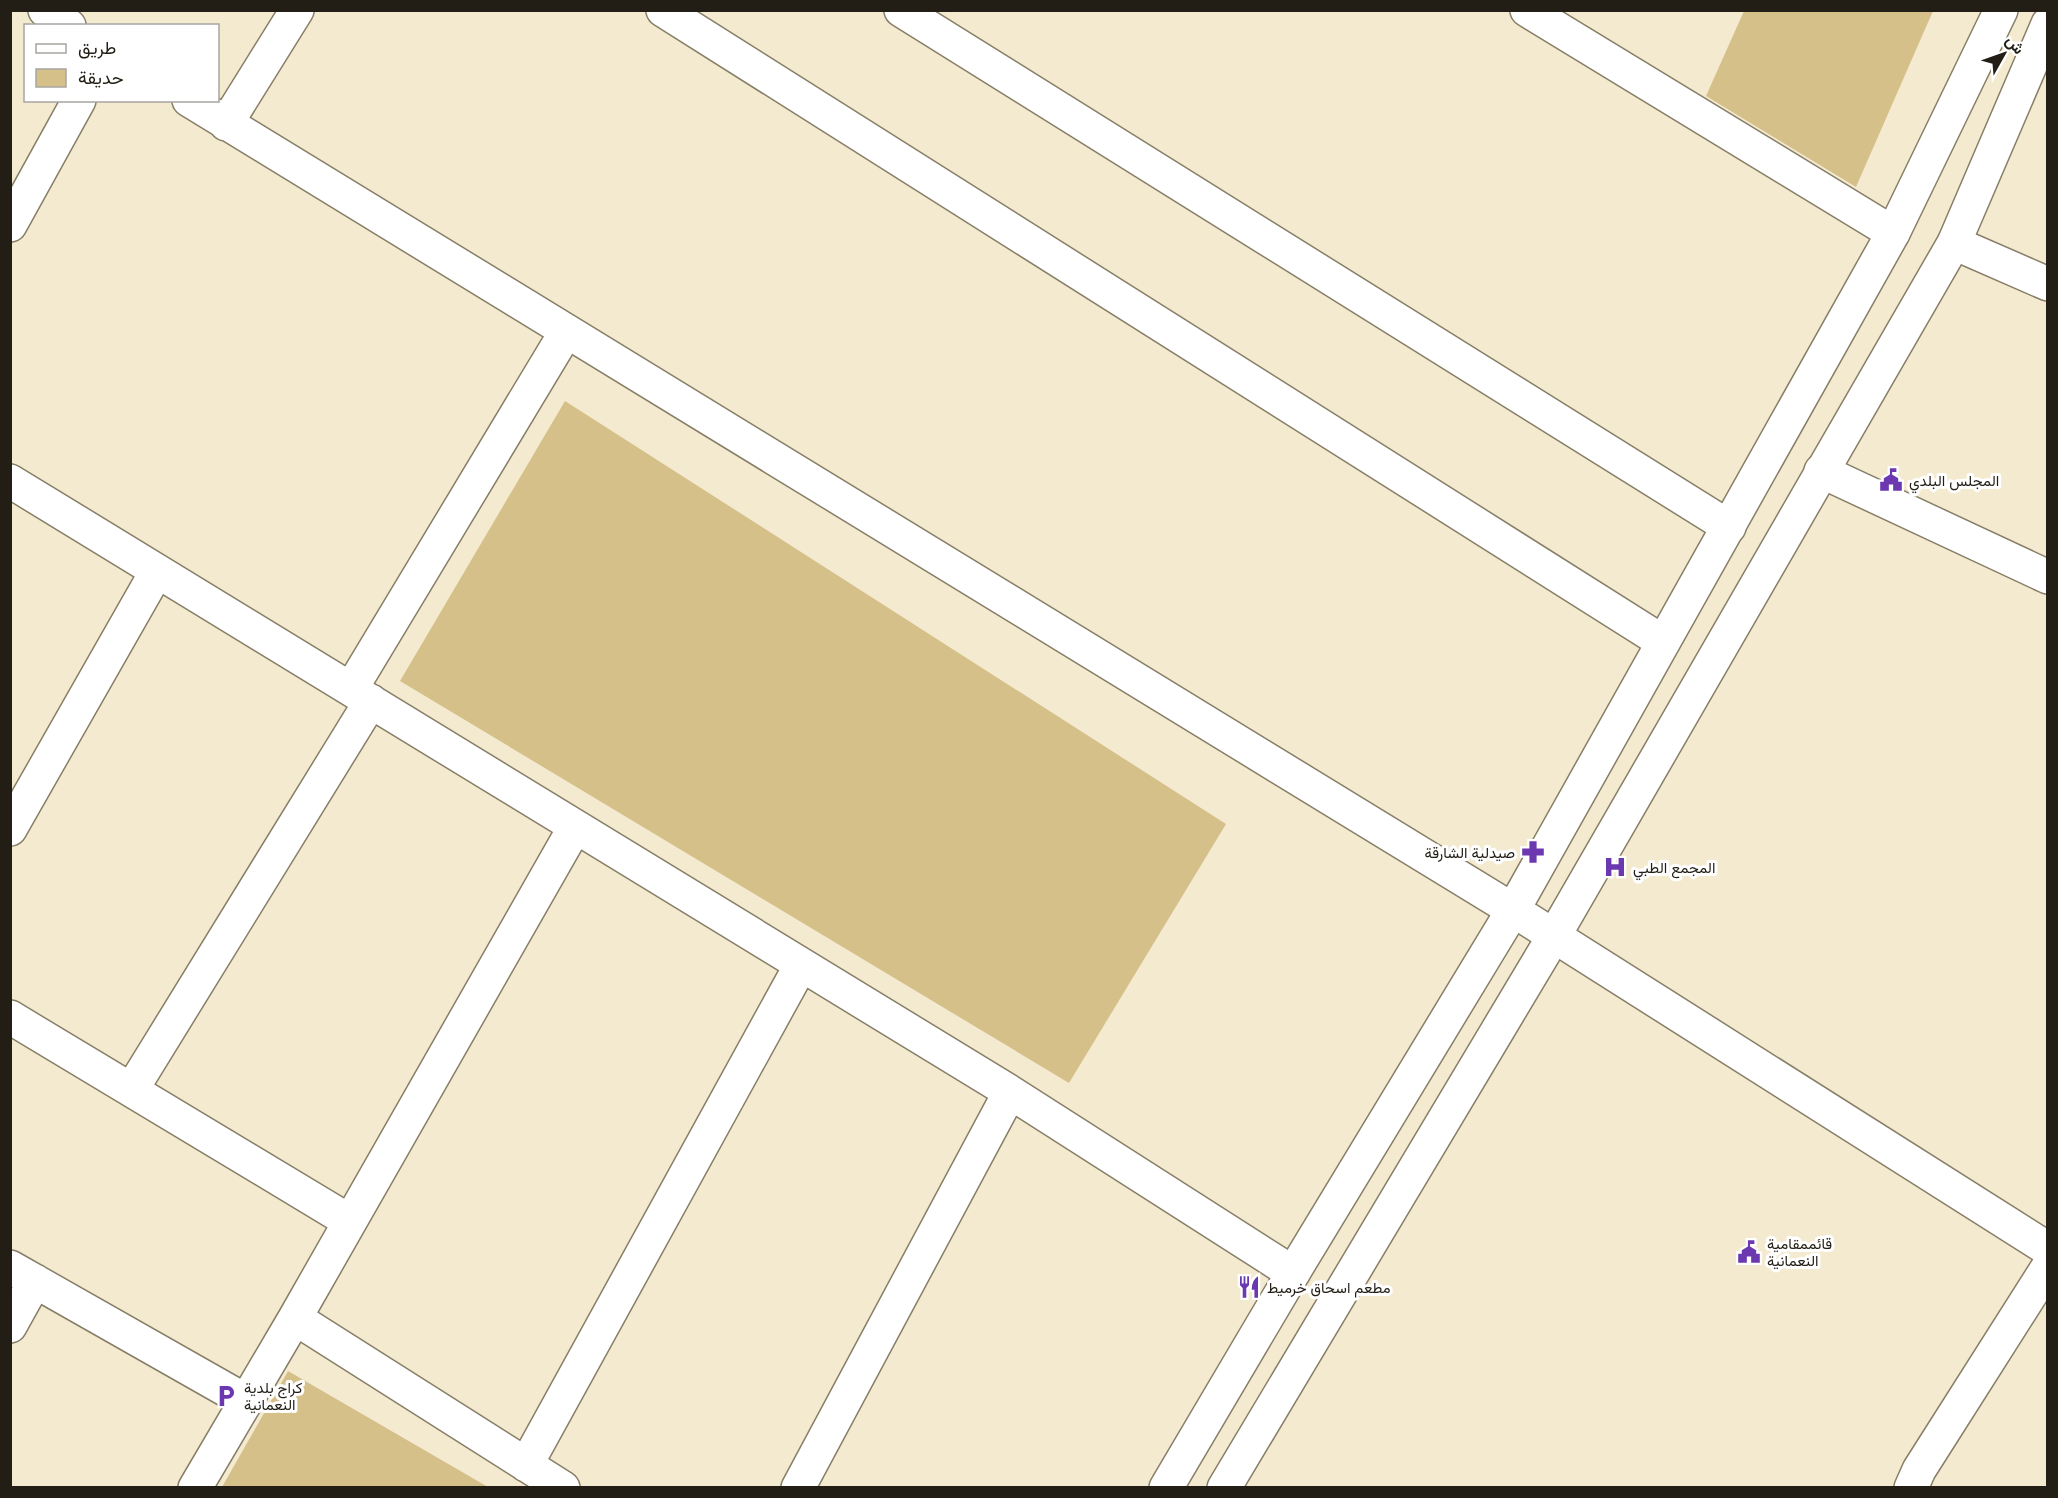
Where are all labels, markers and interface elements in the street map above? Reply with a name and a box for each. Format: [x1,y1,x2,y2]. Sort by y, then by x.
legend [24,24,219,102]
north arrow [1974,24,2034,84]
text: ش [2002,31,2029,58]
text: طريق [78,36,116,59]
text: حديقة [78,66,124,89]
public building icon: المجلس البلدي [1878,467,1904,493]
place label: المجلس البلدي [1909,471,1999,494]
pharmacy icon: صيدلية الشارقة [1520,839,1546,865]
place label: صيدلية الشارقة [1424,843,1515,862]
hospital icon: المجمع الطبي [1602,854,1628,880]
place label: المجمع الطبي [1633,858,1715,881]
place label: قائممقامية النعمانية [1767,1234,1832,1270]
public building icon: قائممقامية النعمانية [1736,1239,1762,1265]
restaurant icon: مطعم اسحاق خرميط [1236,1274,1262,1300]
place label: مطعم اسحاق خرميط [1267,1278,1391,1298]
place label: كراج بلدية النعمانية [244,1378,303,1414]
parking icon: كراج بلدية النعمانية [213,1383,239,1409]

